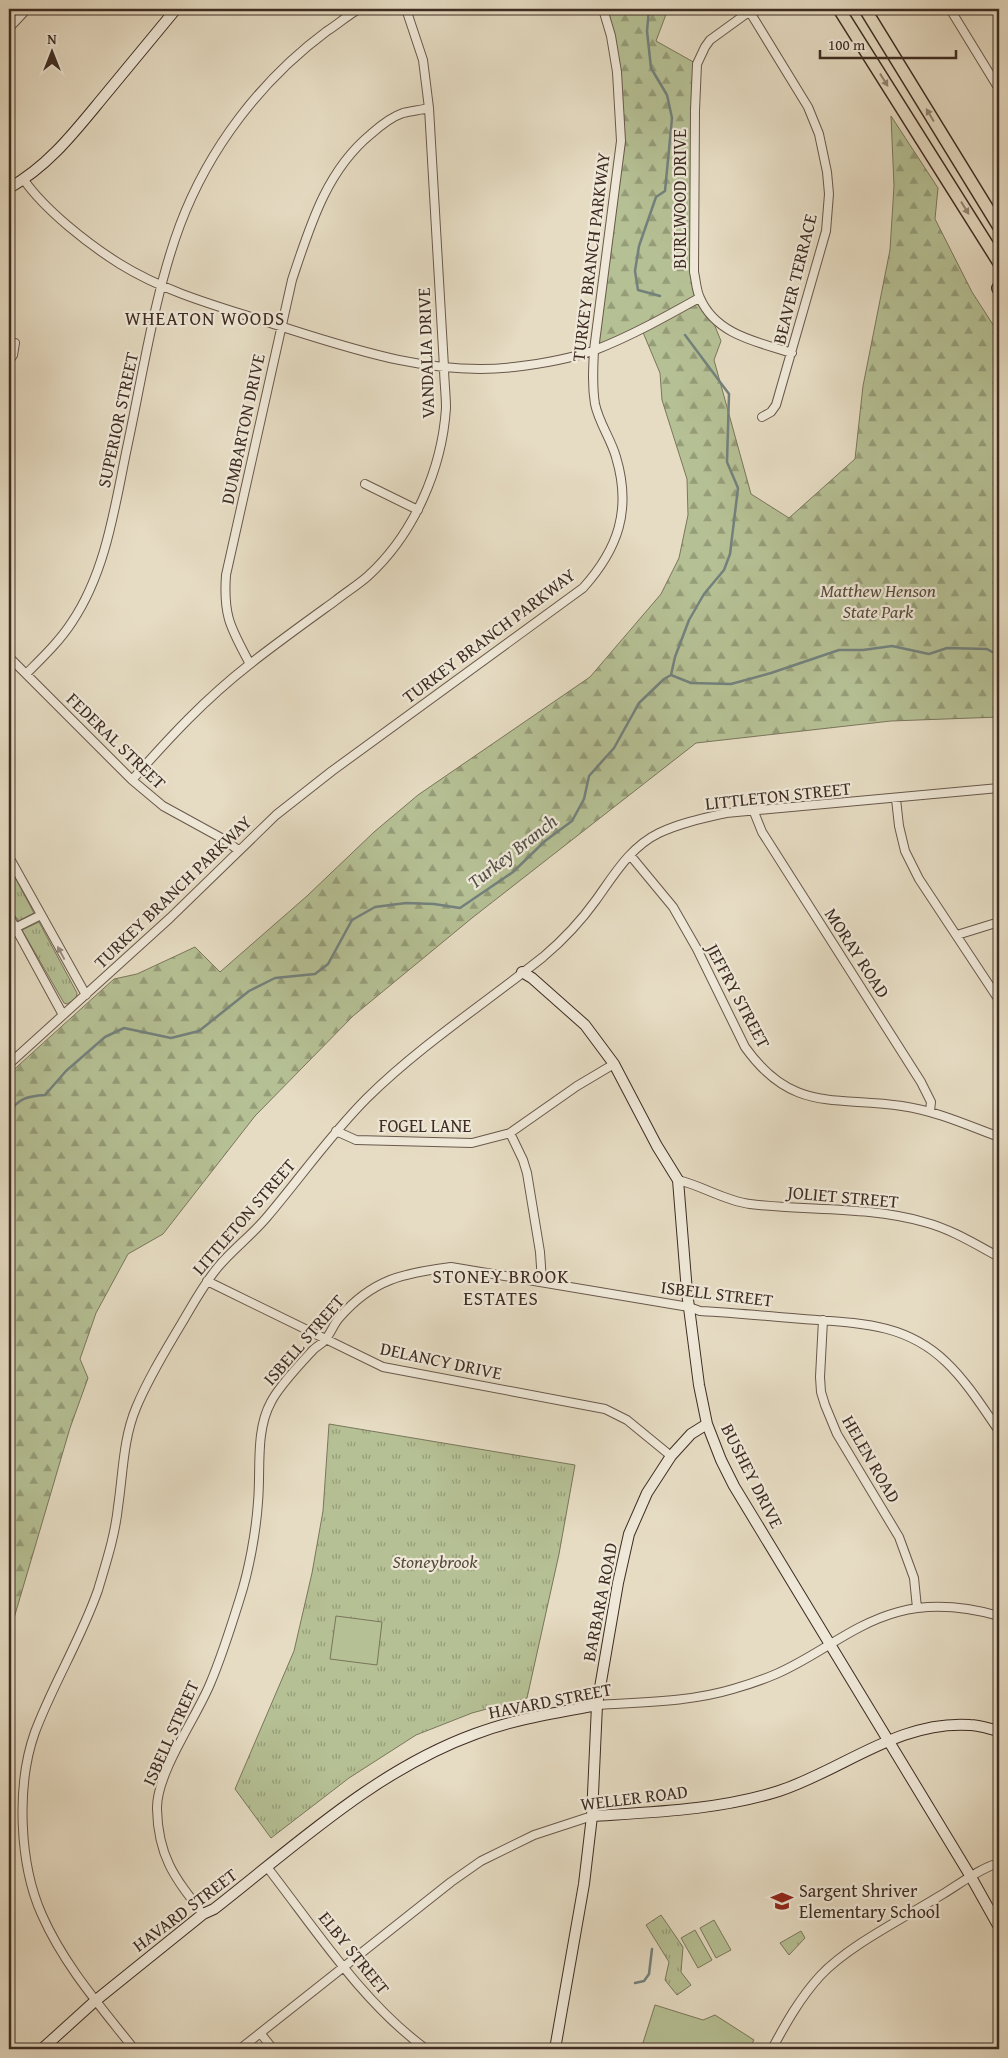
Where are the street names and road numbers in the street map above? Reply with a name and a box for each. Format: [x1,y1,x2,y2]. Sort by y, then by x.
street label: BURLWOOD DRIVE [666,129,693,269]
street label: TURKEY BRANCH PARKWAY [564,151,617,363]
street label: BEAVER TERRACE [765,211,824,347]
street label: VANDALIA DRIVE [410,287,441,419]
street label: SUPERIOR STREET [90,350,145,490]
street label: DUMBARTON DRIVE [213,351,272,507]
street label: TURKEY BRANCH PARKWAY [397,561,581,710]
street label: FEDERAL STREET [60,686,172,795]
street label: LITTLETON STREET [704,774,852,817]
street label: TURKEY BRANCH PARKWAY [88,809,258,974]
street label: MORAY ROAD [818,902,897,1003]
street label: JEFFRY STREET [699,937,777,1053]
street label: FOGEL LANE [379,1112,471,1139]
street label: LITTLETON STREET [185,1152,302,1281]
street label: JOLIET STREET [784,1178,900,1215]
street label: ISBELL STREET [659,1273,775,1314]
street label: ISBELL STREET [256,1288,351,1391]
street label: DELANCY DRIVE [378,1334,504,1387]
street label: HELEN ROAD [835,1410,907,1508]
street label: BUSHEY DRIVE [714,1419,790,1533]
street label: BARBARA ROAD [575,1540,624,1664]
street label: HAVARD STREET [486,1675,614,1726]
street label: ISBELL STREET [135,1676,206,1790]
street label: WELLER ROAD [579,1778,689,1817]
street label: HAVARD STREET [127,1861,243,1958]
street label: ELBY STREET [312,1905,396,2000]

